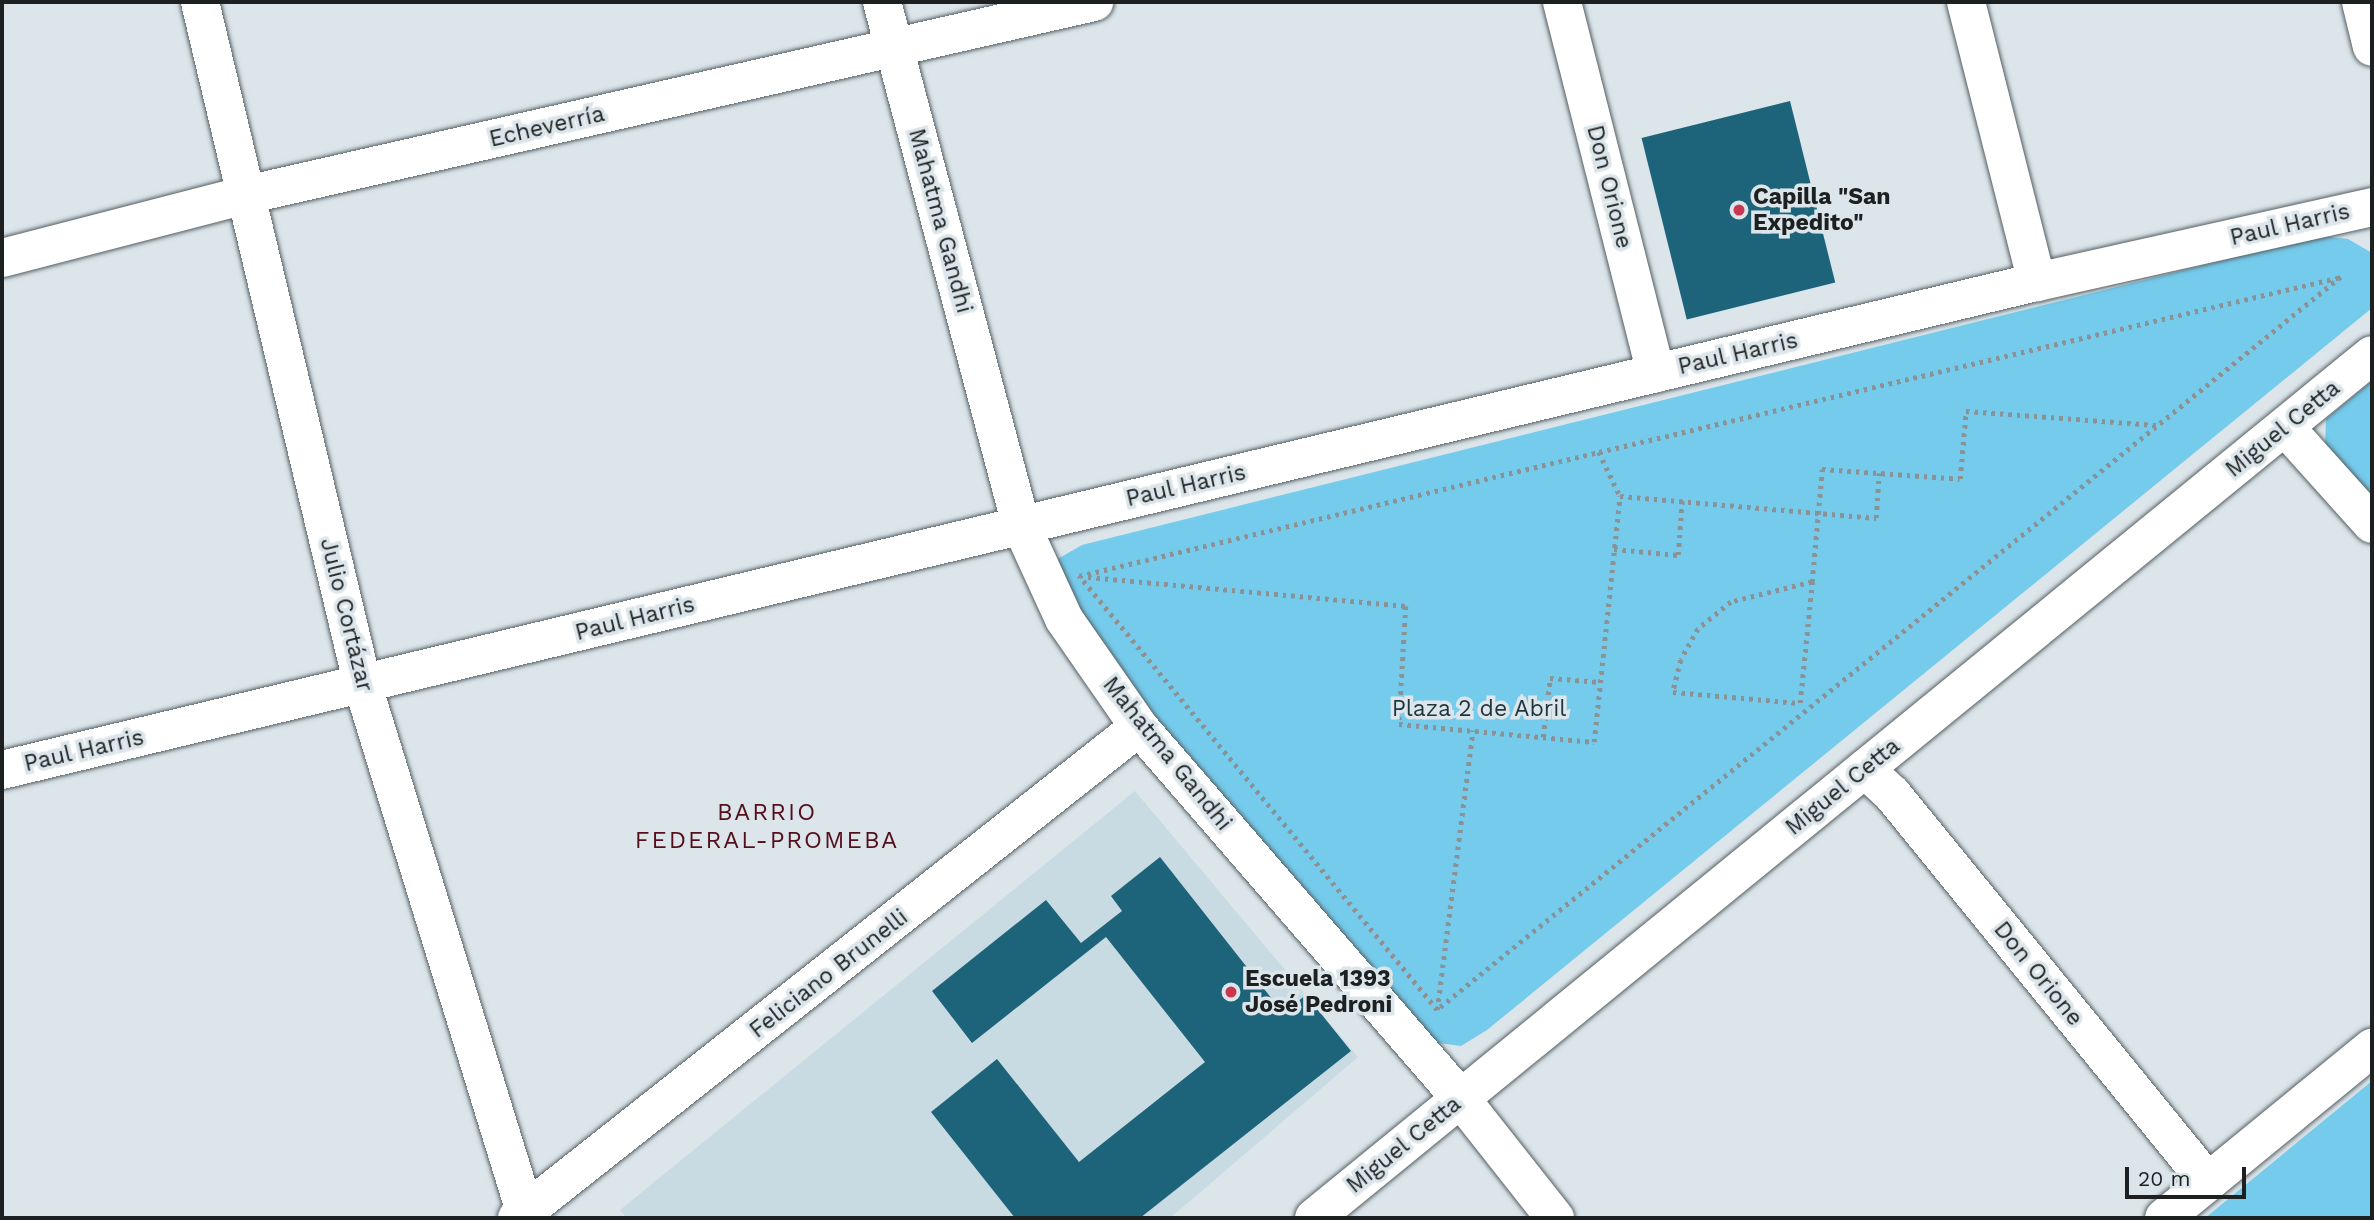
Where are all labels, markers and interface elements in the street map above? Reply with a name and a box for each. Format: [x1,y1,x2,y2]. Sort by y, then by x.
street label: Echeverría [487,100,607,154]
street label: Don Orione [1580,122,1638,252]
street label: Mahatma Gandhi [902,125,978,317]
place label: Capilla "San Expedito" [1753,183,1891,237]
street label: Paul Harris [2227,198,2353,252]
marker: Capilla "San Expedito" [1731,202,1747,218]
street label: Paul Harris [1675,327,1801,381]
street label: Miguel Cetta [2220,374,2346,484]
street label: Paul Harris [1123,459,1249,513]
street label: Julio Cortázar [314,535,378,695]
street label: Paul Harris [572,591,698,647]
street label: Mahatma Gandhi [1096,671,1238,837]
park label: Plaza 2 de Abril [1391,695,1567,723]
street label: Paul Harris [21,724,147,778]
street label: Miguel Cetta [1780,732,1906,842]
district label: BARRIO FEDERAL-PROMEBA [637,799,897,855]
street label: Feliciano Brunelli [744,904,914,1044]
street label: Don Orione [1988,916,2088,1032]
place label: Escuela 1393 José Pedroni [1245,965,1392,1019]
marker: Escuela 1393 José Pedroni [1223,984,1239,1000]
street label: Miguel Cetta [1341,1090,1467,1200]
scale bar [2129,1154,2250,1198]
text: 20 m [2138,1166,2190,1191]

